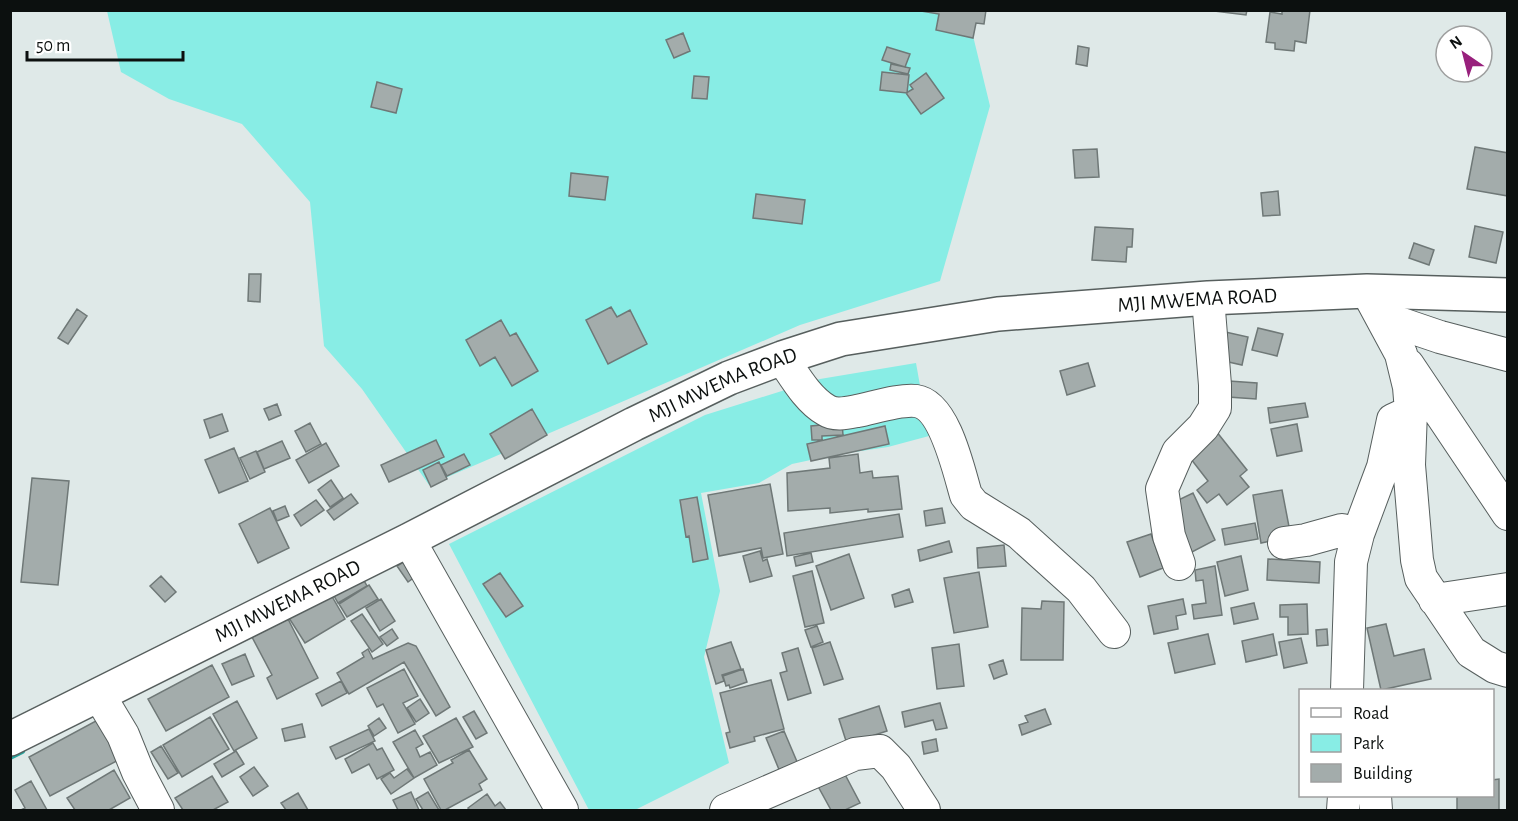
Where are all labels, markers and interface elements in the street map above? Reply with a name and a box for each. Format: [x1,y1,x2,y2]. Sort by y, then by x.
scale bar [27,24,183,62]
north arrow [1434,24,1494,84]
text: N [1447,33,1465,52]
text: 50 m [36,37,70,55]
street label: MJI MWEMA ROAD [1117,285,1278,316]
street label: MJI MWEMA ROAD [645,344,799,426]
street label: MJI MWEMA ROAD [211,556,364,646]
legend [1299,689,1494,797]
text: Road [1353,705,1389,723]
text: Park [1353,735,1385,753]
text: Building [1353,765,1413,783]

